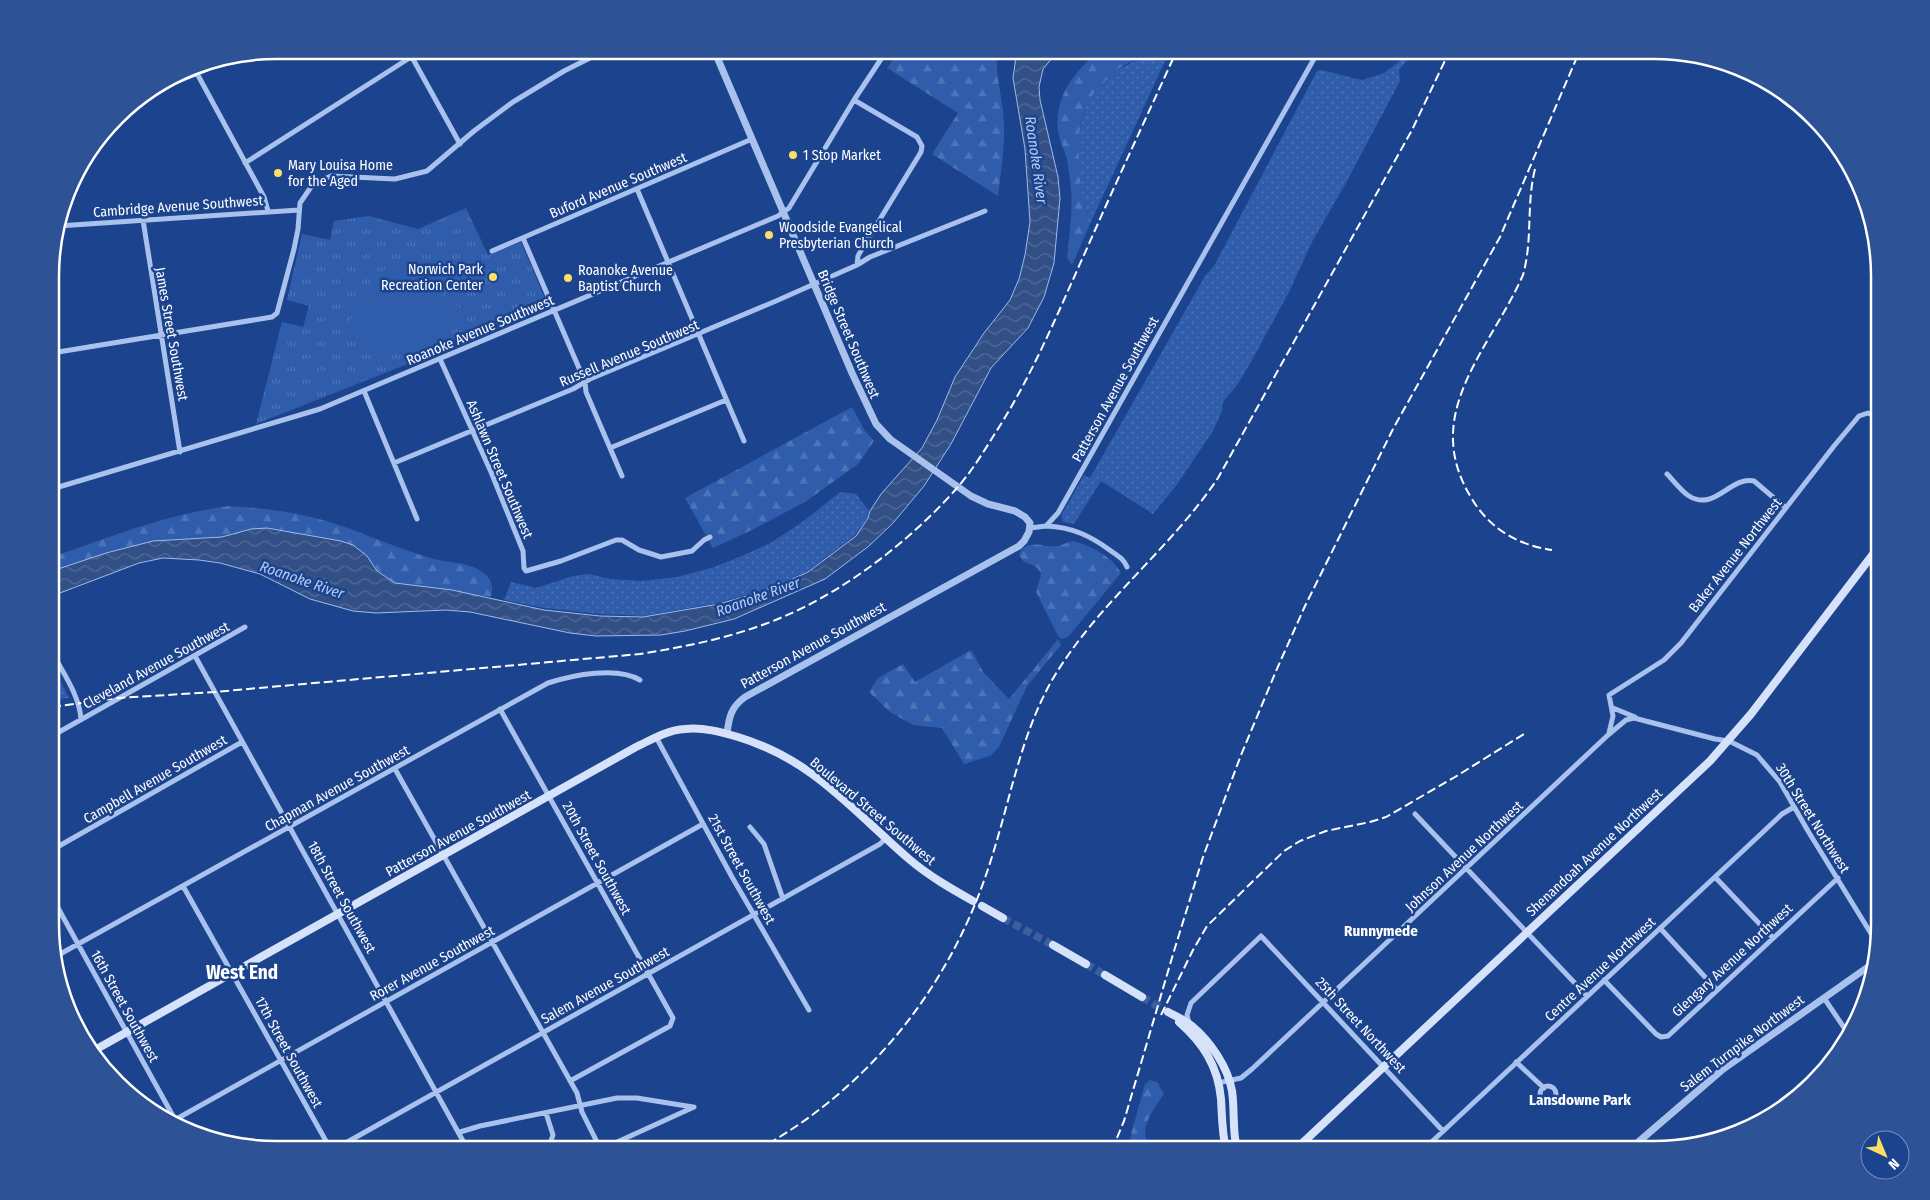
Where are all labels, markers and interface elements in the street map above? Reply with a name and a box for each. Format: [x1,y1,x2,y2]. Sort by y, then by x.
water label: Roanoke River [1021,115,1051,206]
place label: 1 Stop Market [803,147,881,164]
street label: Buford Avenue Southwest [547,149,690,222]
marker: 1 Stop Market [787,149,799,161]
place label: Mary Louisa Home for the Aged [288,157,393,190]
marker: Mary Louisa Home for the Aged [272,167,284,179]
street label: Cambridge Avenue Southwest [93,192,264,221]
place label: Woodside Evangelical Presbyterian Church [779,219,902,252]
marker: Woodside Evangelical Presbyterian Church [763,229,775,241]
place label: Norwich Park Recreation Center [381,261,483,294]
place label: Roanoke Avenue Baptist Church [578,262,673,295]
street label: James Street Southwest [151,266,192,403]
street label: Bridge Street Southwest [814,267,884,401]
marker: Norwich Park Recreation Center [487,271,499,283]
marker: Roanoke Avenue Baptist Church [562,272,574,284]
street label: Roanoke Avenue Southwest [404,292,557,369]
street label: Patterson Avenue Southwest [1068,313,1163,465]
street label: Russell Avenue Southwest [557,316,702,391]
street label: Ashlawn Street Southwest [463,397,537,541]
street label: Baker Avenue Northwest [1685,494,1786,616]
water label: Roanoke River [257,557,347,603]
water label: Roanoke River [714,573,803,621]
street label: Patterson Avenue Southwest [738,598,889,693]
street label: Cleveland Avenue Southwest [80,618,233,713]
street label: Campbell Avenue Southwest [81,731,230,827]
street label: Chapman Avenue Southwest [262,741,413,835]
street label: Boulevard Street Southwest [806,754,939,869]
street label: 30th Street Northwest [1772,760,1853,877]
street label: Shenandoah Avenue Northwest [1523,785,1666,920]
street label: Patterson Avenue Southwest [383,786,534,881]
street label: Johnson Avenue Northwest [1402,797,1527,915]
street label: 20th Street Southwest [558,799,635,918]
street label: 21st Street Southwest [704,811,779,928]
street label: 18th Street Southwest [304,838,380,957]
street label: Glengary Avenue Northwest [1669,900,1796,1021]
street label: Centre Avenue Northwest [1541,913,1660,1025]
street label: Rorer Avenue Southwest [367,922,498,1005]
district label: Runnymede [1344,922,1418,940]
street label: Salem Avenue Southwest [538,943,673,1028]
street label: 16th Street Southwest [87,947,163,1066]
district label: West End [206,961,278,984]
street label: 25th Street Northwest [1312,974,1410,1077]
street label: Salem Turnpike Northwest [1677,991,1808,1096]
street label: 17th Street Southwest [251,994,326,1111]
district label: Lansdowne Park [1529,1091,1631,1109]
north arrow [1860,1130,1910,1180]
text: N [1885,1155,1903,1173]

